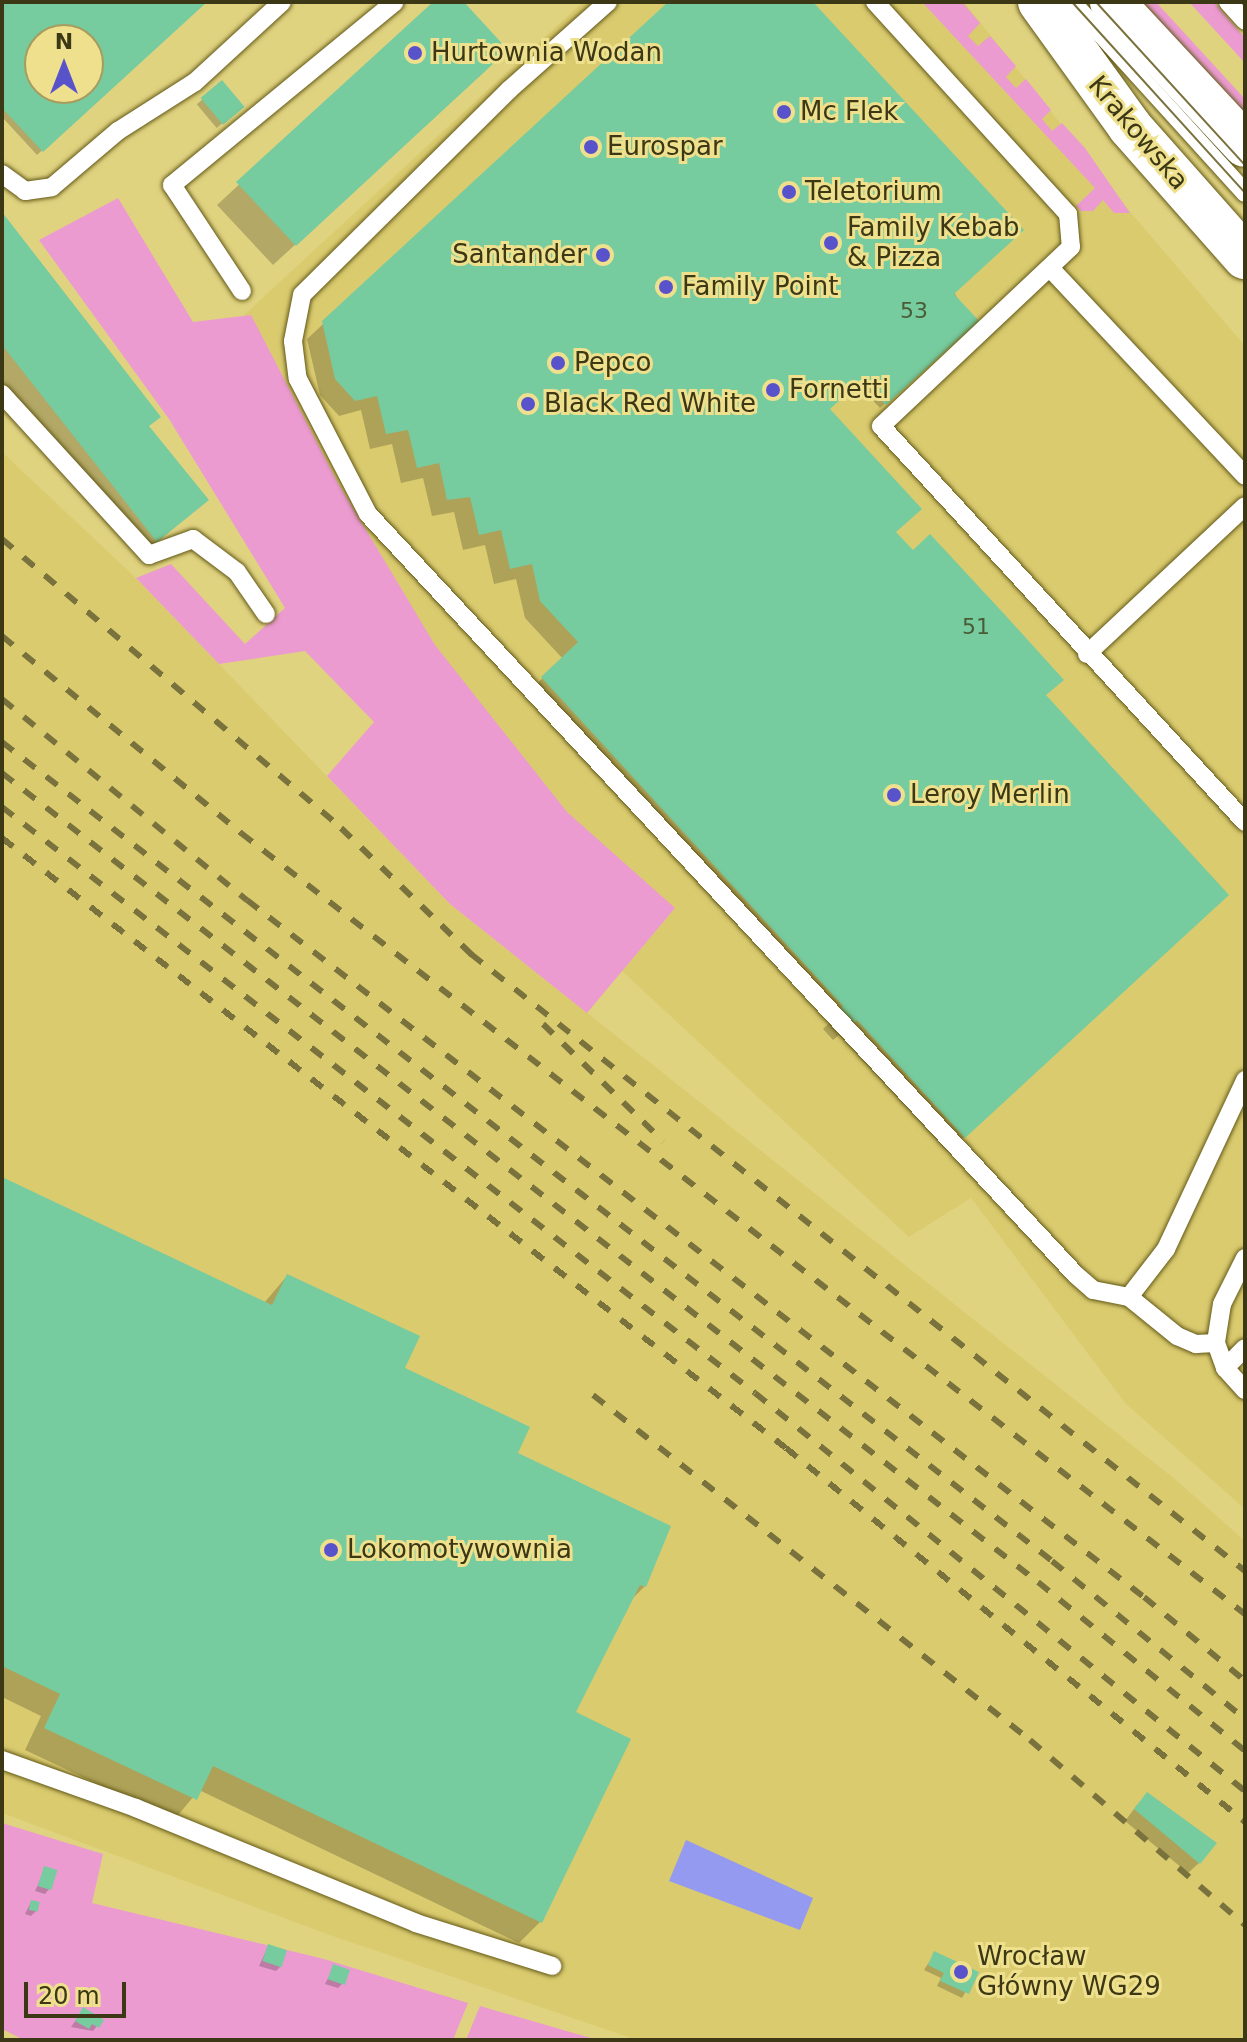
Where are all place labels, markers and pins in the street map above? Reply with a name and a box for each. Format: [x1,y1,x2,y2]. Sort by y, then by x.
place label: Hurtownia Wodan [431,37,662,69]
marker: Hurtownia Wodan [406,44,424,62]
place label: Mc Flek [800,96,898,128]
marker: Mc Flek [775,103,793,121]
place label: Eurospar [607,131,723,163]
marker: Eurospar [582,138,600,156]
place label: Teletorium [805,176,942,208]
marker: Teletorium [780,183,798,201]
place label: Family Kebab & Pizza [847,212,1020,274]
marker: Family Kebab & Pizza [822,234,840,252]
place label: Santander [452,239,587,271]
marker: Santander [594,246,612,264]
place label: Family Point [682,271,838,303]
marker: Family Point [657,278,675,296]
place label: Pepco [574,347,651,379]
marker: Pepco [549,354,567,372]
place label: Fornetti [789,374,889,406]
marker: Fornetti [764,381,782,399]
place label: Black Red White [544,388,756,420]
marker: Black Red White [519,395,537,413]
place label: Leroy Merlin [910,779,1070,811]
marker: Leroy Merlin [885,786,903,804]
place label: Lokomotywownia [347,1534,572,1566]
marker: Lokomotywownia [322,1541,340,1559]
place label: Wrocław Główny WG29 [977,1941,1161,2002]
marker: Wrocław Główny WG29 [952,1963,970,1981]

